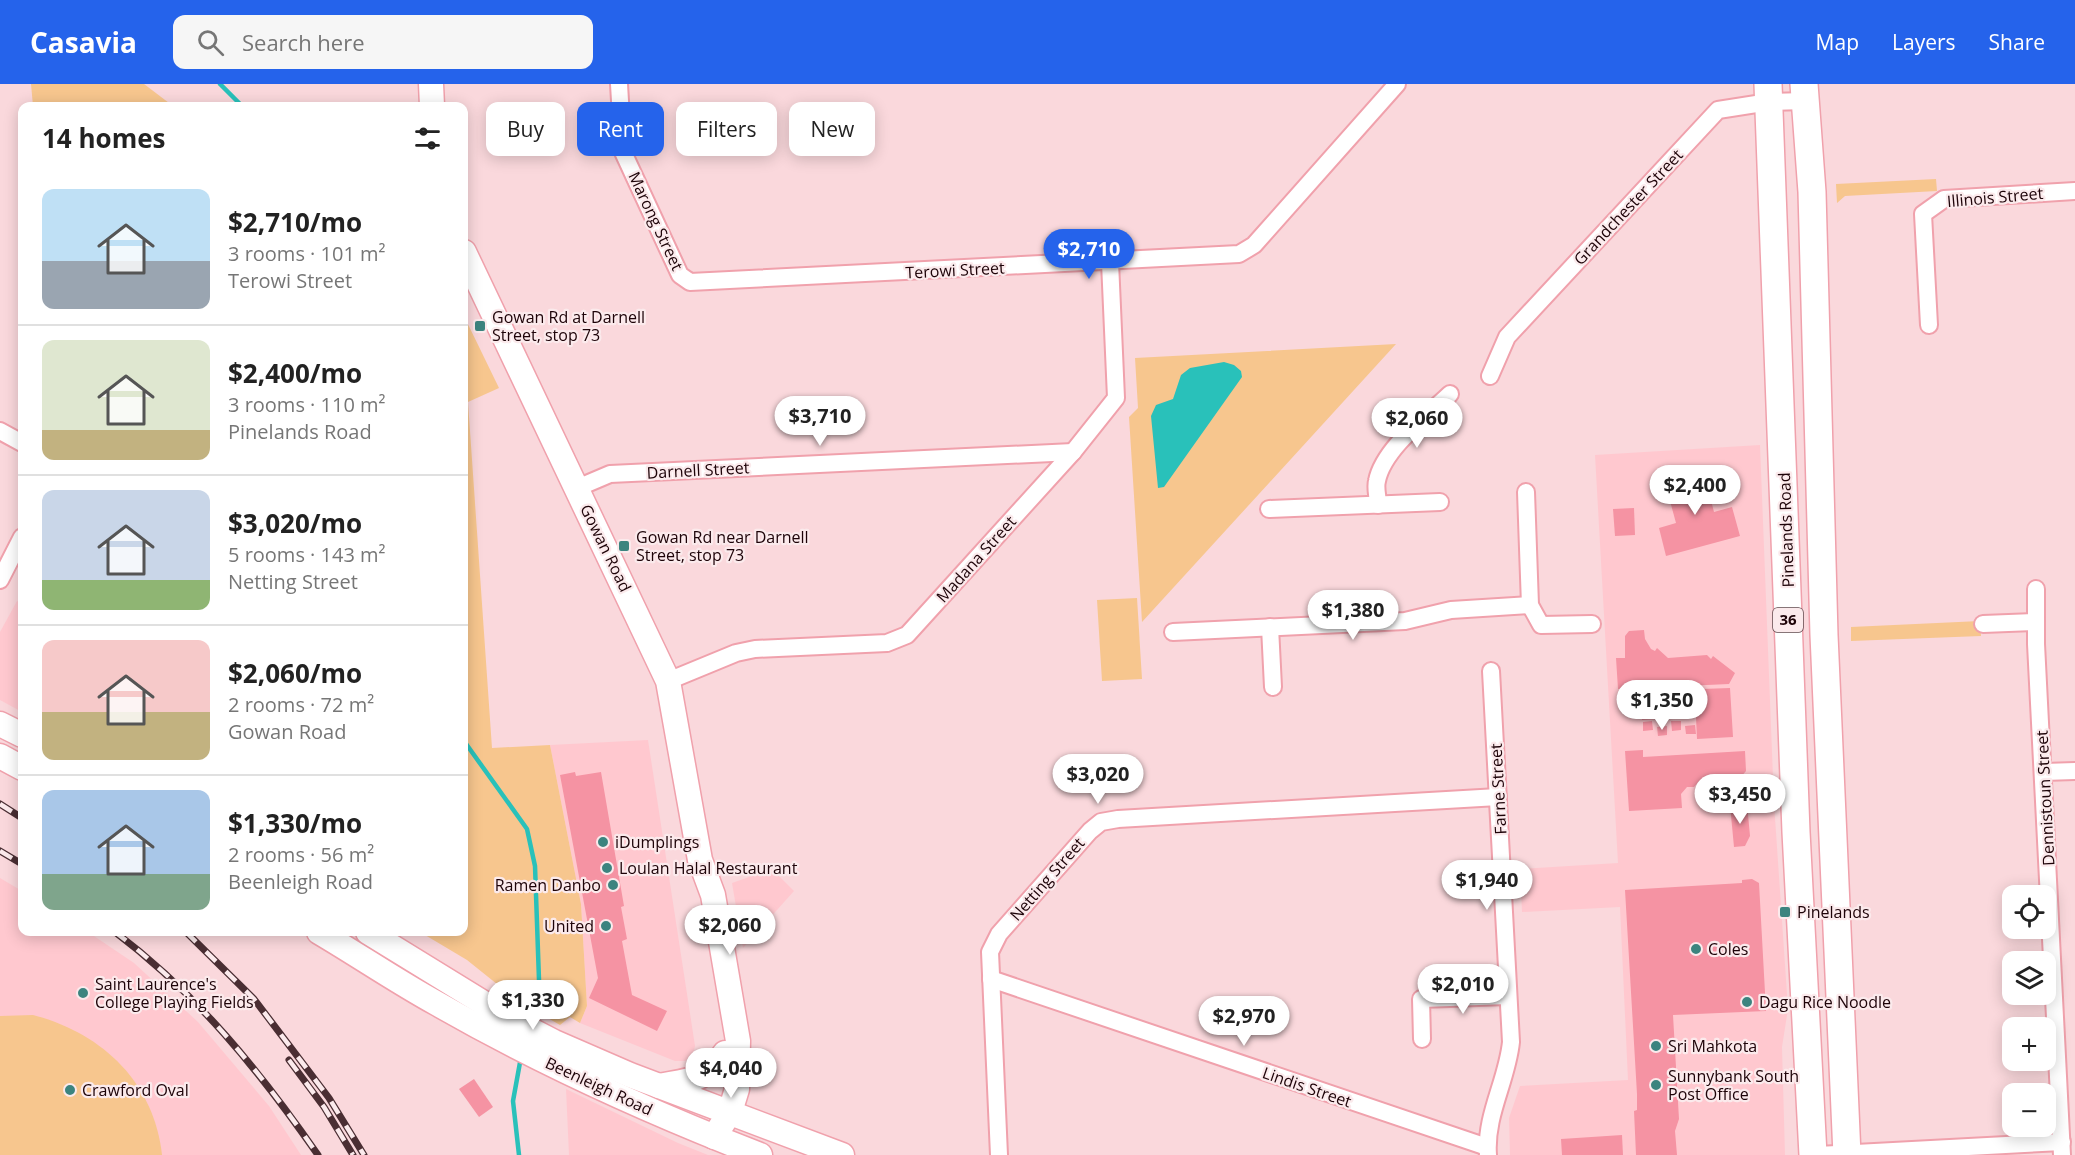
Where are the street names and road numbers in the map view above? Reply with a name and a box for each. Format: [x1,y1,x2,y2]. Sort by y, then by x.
street label: Grandchester Street [1569,144,1688,270]
street label: Marong Street [623,168,689,274]
street label: Illinois Street [1946,182,2044,212]
street label: Terowi Street [905,256,1005,284]
street label: Darnell Street [646,456,750,484]
street label: Pinelands Road [1773,472,1799,588]
street label: Gowan Road [575,501,637,595]
street label: Madana Street [931,511,1021,607]
road number: 36 [1773,608,1803,632]
street label: Dennistoun Street [2030,729,2060,866]
street label: Farne Street [1485,743,1511,835]
street label: Netting Street [1005,832,1090,925]
street label: Beenleigh Road [542,1052,656,1120]
street label: Lindis Street [1260,1062,1355,1113]

